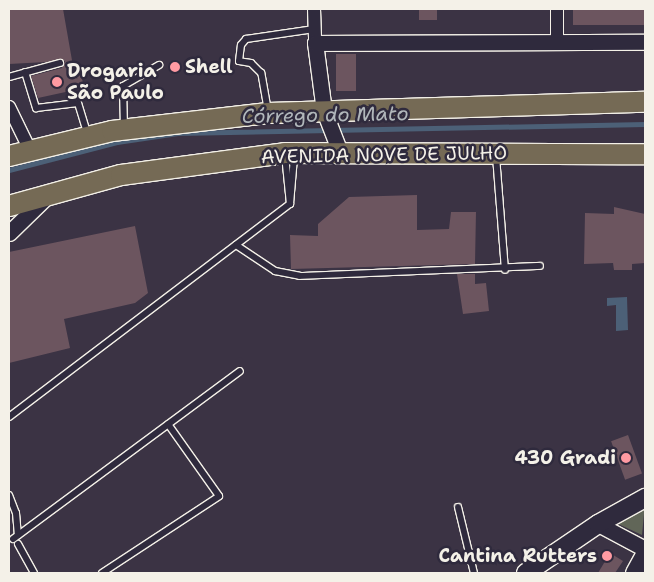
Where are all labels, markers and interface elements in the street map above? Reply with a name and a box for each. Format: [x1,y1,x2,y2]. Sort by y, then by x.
place label: Shell [185,56,233,78]
place label: Drogaria São Paulo [67,60,164,104]
marker: Shell [169,61,181,73]
marker: Drogaria São Paulo [51,76,63,88]
water label: Córrego do Mato [241,102,409,128]
street label: AVENIDA NOVE DE JULHO [261,141,507,169]
place label: 430 Gradi [514,447,616,469]
marker: 430 Gradi [620,452,632,464]
place label: Cantina Rutters [439,545,597,567]
marker: Cantina Rutters [601,550,613,562]

